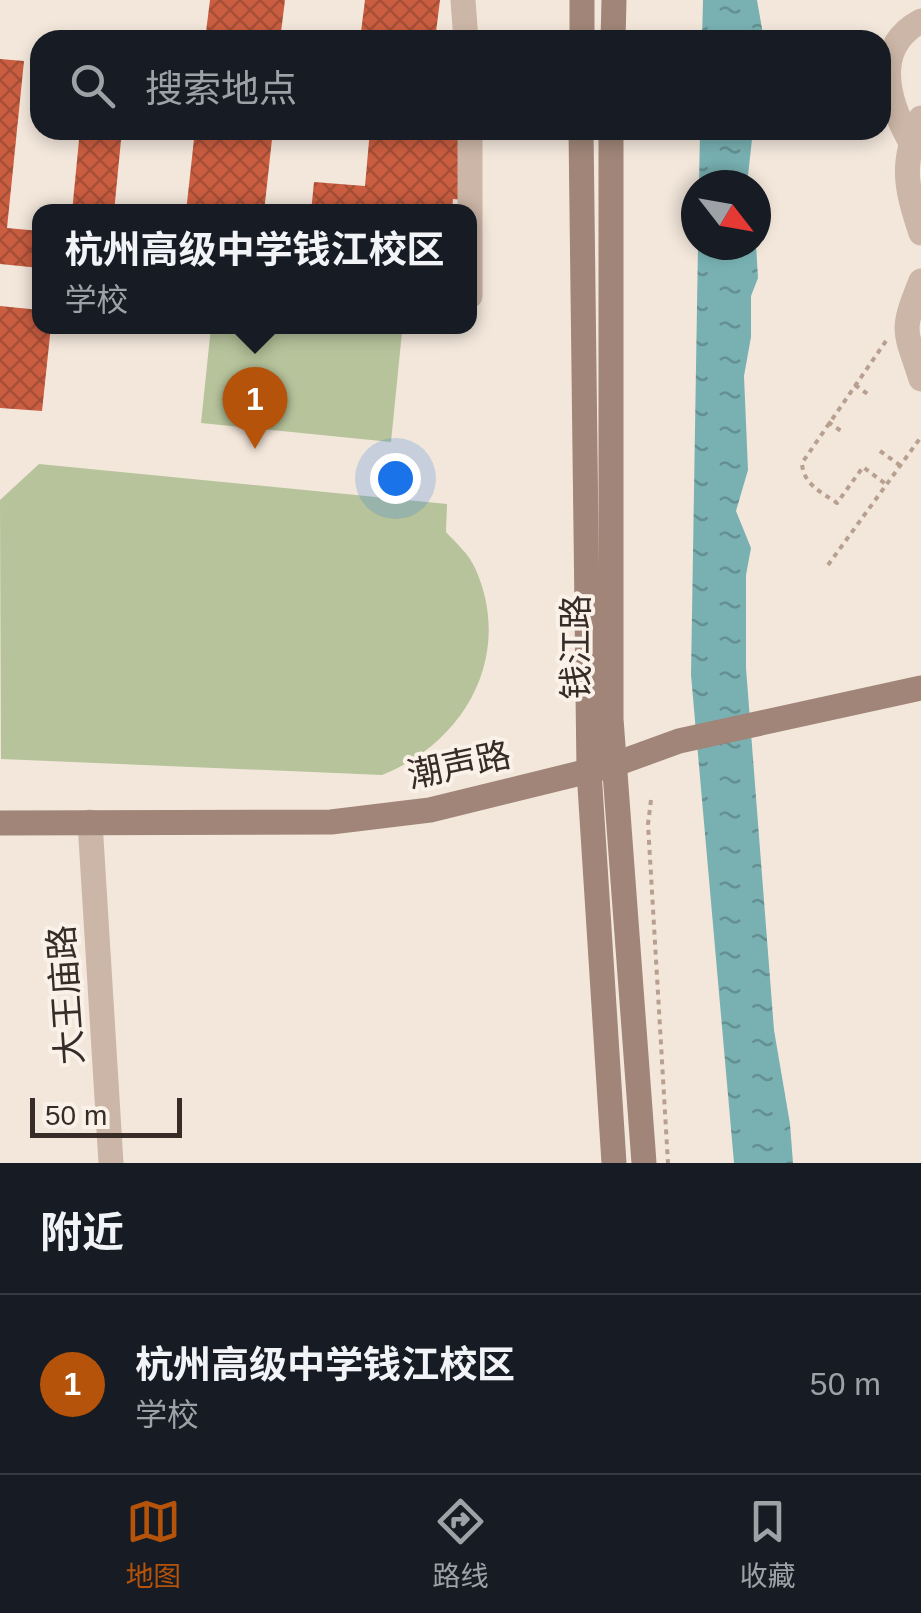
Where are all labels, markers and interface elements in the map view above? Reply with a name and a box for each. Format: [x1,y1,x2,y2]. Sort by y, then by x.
search box [30,30,891,140]
icon: search [65,58,120,113]
text: 搜索地点 [145,68,297,110]
north arrow [681,170,771,260]
popup [32,204,477,334]
text: 杭州高级中学钱江校区 [64,229,445,271]
text: 学校 [64,282,129,318]
pin: 1 [222,366,288,449]
your location [370,453,421,504]
street label: 钱江路 [556,594,595,700]
street label: 潮声路 [403,735,514,795]
street label: 大王庙路 [41,924,90,1066]
scale bar [30,1093,182,1138]
text: 50 m [45,1100,107,1131]
text: 附近 [40,1209,124,1256]
text: 杭州高级中学钱江校区 [135,1344,515,1386]
text: 1 [64,1366,81,1402]
text: 50 m [810,1366,881,1402]
text: 学校 [135,1397,199,1433]
tab: 地图 [125,1494,182,1594]
tab: 路线 [432,1494,489,1594]
tab: 收藏 [739,1494,796,1594]

